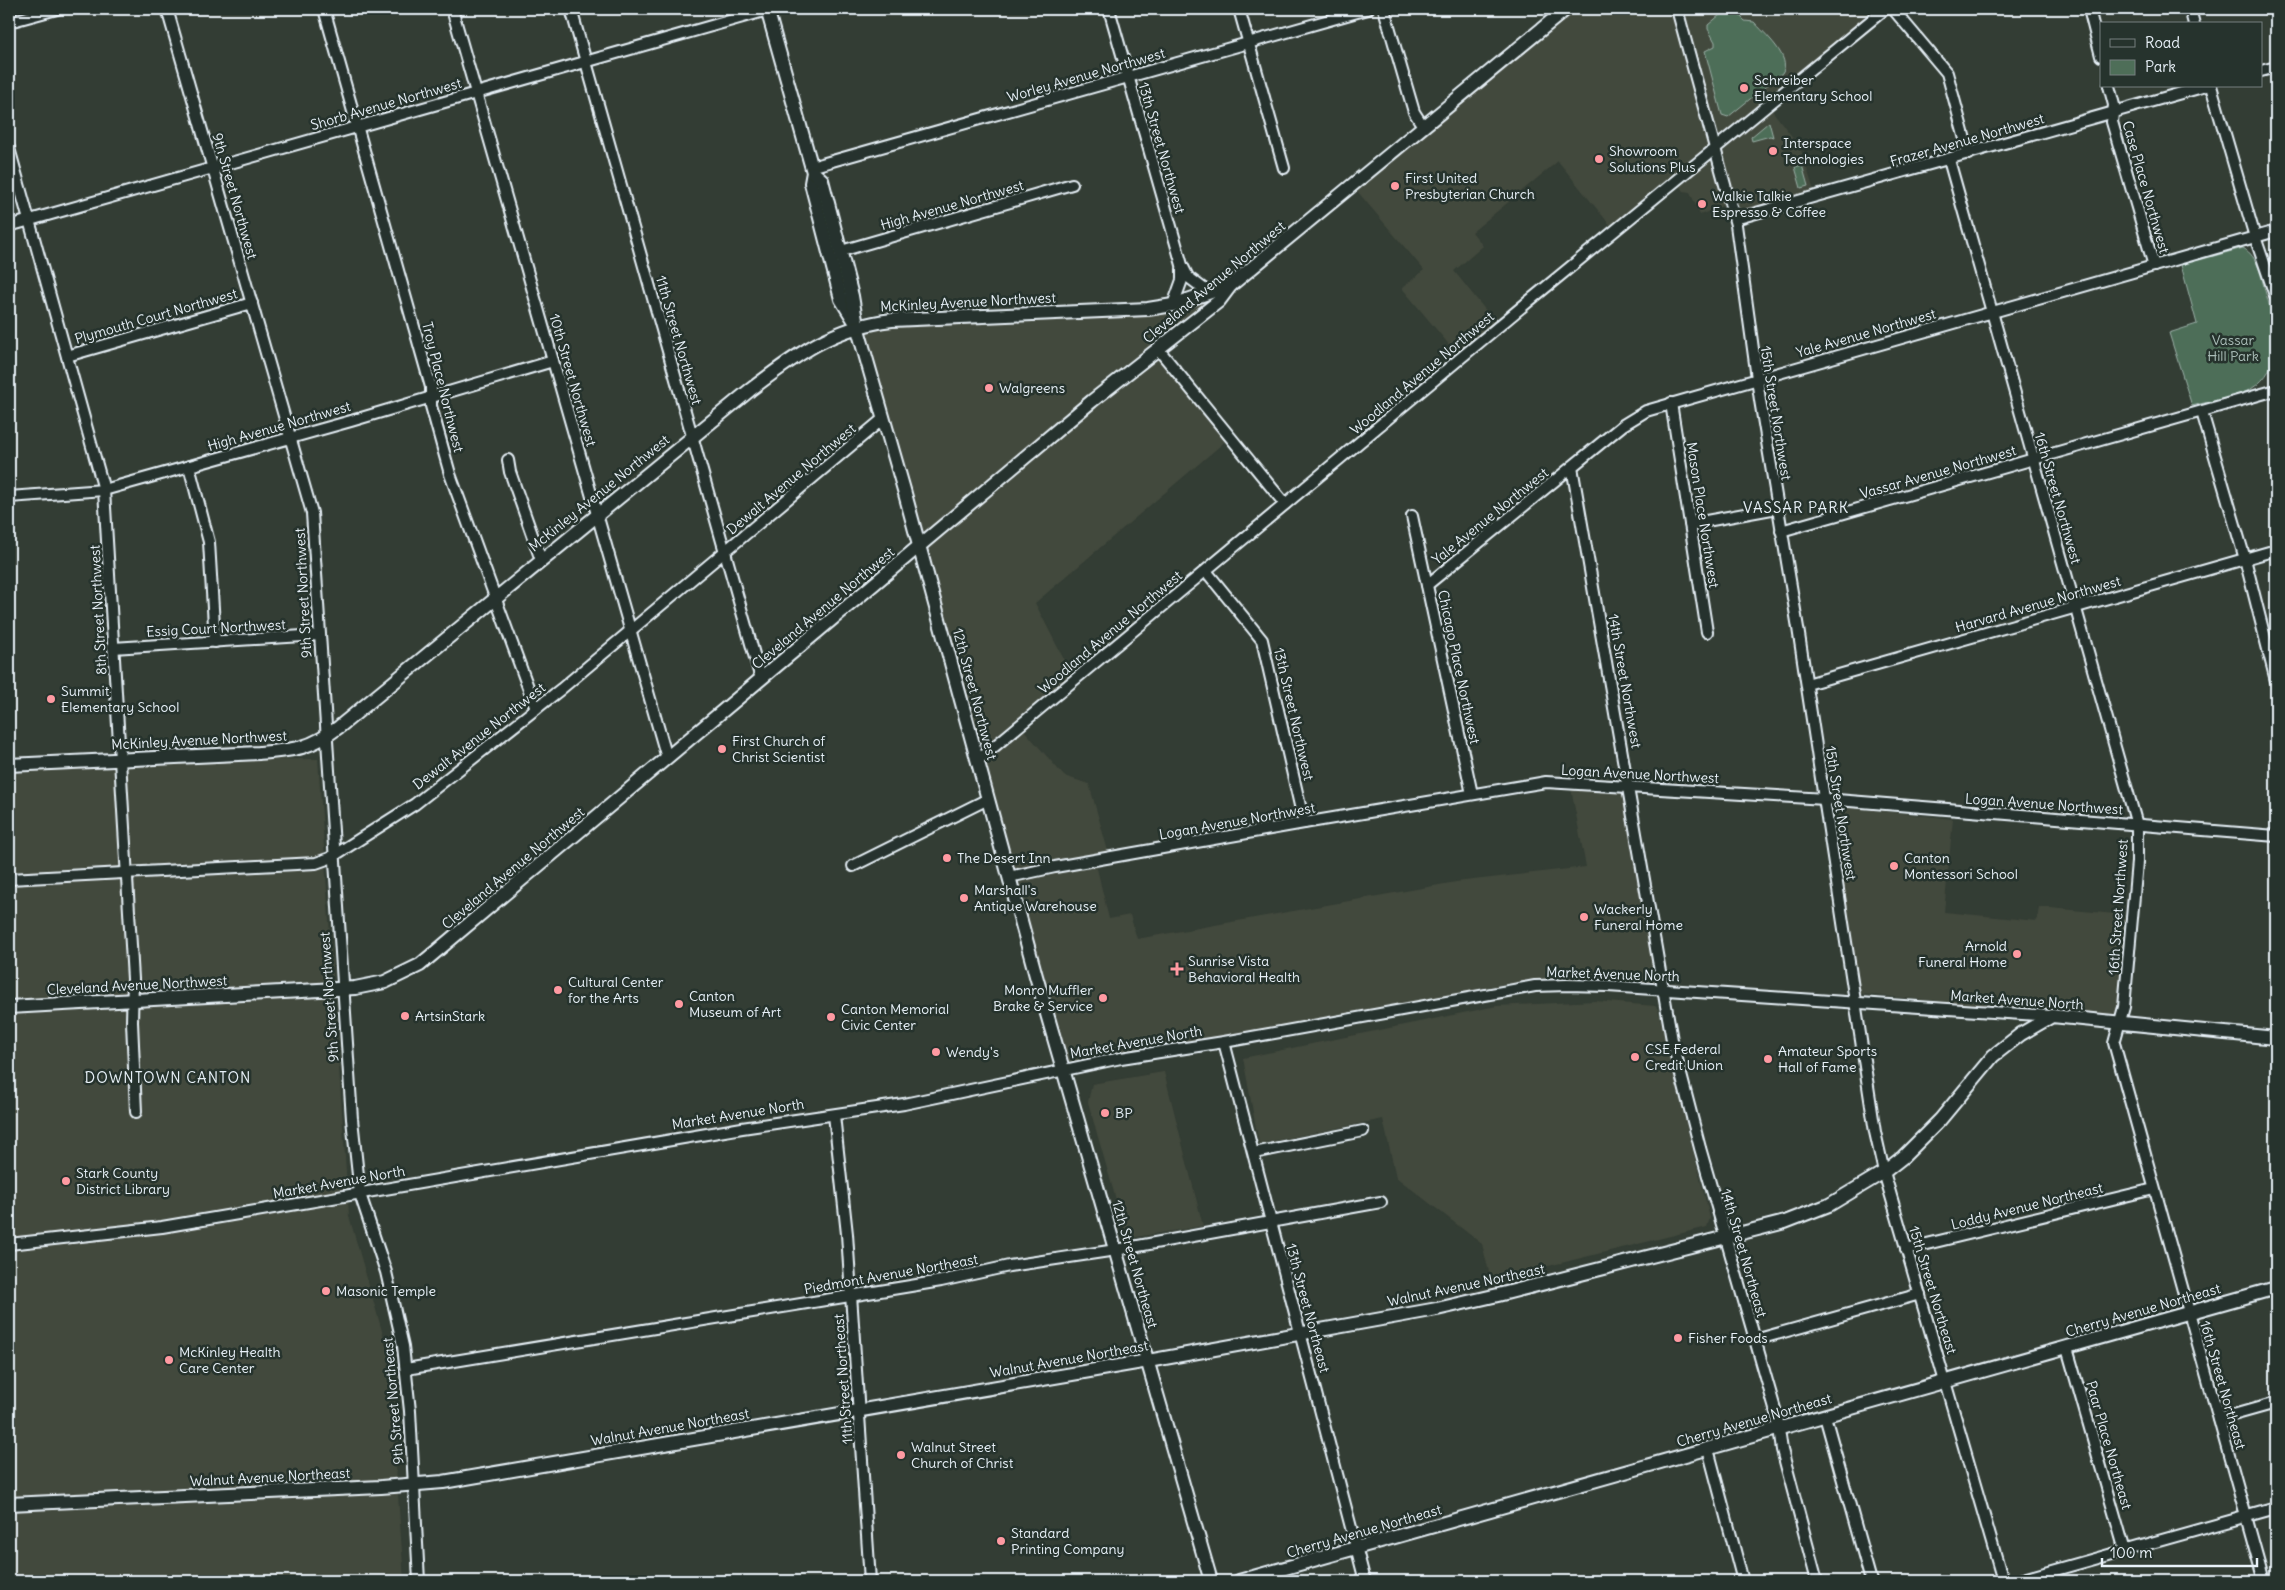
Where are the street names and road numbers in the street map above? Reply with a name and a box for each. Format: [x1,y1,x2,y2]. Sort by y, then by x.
street label: Worley Avenue Northwest [1005,44,1167,106]
street label: Shorb Avenue Northwest [308,74,464,134]
street label: 13th Street Northwest [1135,80,1189,216]
street label: Frazer Avenue Northwest [1888,109,2046,171]
street label: Case Place Northwest [2118,119,2174,256]
street label: 9th Street Northwest [208,131,262,261]
street label: High Avenue Northwest [878,176,1026,234]
street label: Cleveland Avenue Northwest [1139,217,1289,347]
street label: 11th Street Northwest [652,273,706,407]
street label: Plymouth Court Northwest [73,284,240,348]
street label: McKinley Avenue Northwest [880,288,1057,316]
street label: Yale Avenue Northwest [1794,304,1938,362]
street label: Woodland Avenue Northwest [1346,307,1498,439]
street label: 10th Street Northwest [545,312,601,449]
street label: Troy Place Northwest [418,320,468,454]
street label: 15th Street Northwest [1756,344,1796,482]
street label: High Avenue Northwest [205,397,353,455]
street label: Dewalt Avenue Northwest [723,419,860,538]
street label: McKinley Avenue Northwest [525,430,673,555]
street label: 16th Street Northwest [2031,430,2085,566]
street label: Mason Place Northwest [1683,441,1723,590]
street label: Vassar Avenue Northwest [1858,441,2018,503]
street label: Yale Avenue Northwest [1428,463,1552,568]
street label: 9th Street Northwest [291,527,315,659]
street label: Cleveland Avenue Northwest [748,543,898,673]
street label: 8th Street Northwest [86,544,110,676]
street label: Woodland Avenue Northwest [1034,566,1186,698]
street label: Harvard Avenue Northwest [1953,572,2123,636]
street label: Chicago Place Northwest [1434,588,1484,746]
street label: 14th Street Northwest [1604,612,1646,750]
street label: Essig Court Northwest [146,615,286,641]
street label: 12th Street Northwest [949,626,1001,762]
street label: 13th Street Northwest [1270,646,1318,782]
street label: Dewalt Avenue Northwest [409,678,549,793]
street label: McKinley Avenue Northwest [111,726,288,754]
street label: 15th Street Northwest [1821,744,1861,882]
street label: Logan Avenue Northwest [1560,761,1720,787]
street label: Logan Avenue Northwest [1964,790,2124,819]
street label: Logan Avenue Northwest [1157,798,1317,844]
street label: Cleveland Avenue Northwest [438,803,588,933]
street label: 16th Street Northwest [2104,838,2132,975]
street label: 9th Street Northwest [315,931,343,1063]
street label: Market Avenue North [1546,963,1680,985]
street label: Cleveland Avenue Northwest [46,971,228,999]
street label: Market Avenue North [1950,986,2084,1014]
street label: Market Avenue North [1069,1022,1203,1062]
street label: Market Avenue North [671,1095,805,1133]
street label: Market Avenue North [272,1162,406,1202]
street label: Loddy Avenue Northeast [1949,1178,2105,1234]
street label: 14th Street Northeast [1717,1187,1771,1320]
street label: 12th Street Northeast [1108,1198,1162,1330]
street label: 15th Street Northeast [1905,1224,1961,1356]
street label: 13th Street Northeast [1282,1241,1334,1375]
street label: Piedmont Avenue Northeast [803,1250,980,1298]
street label: Walnut Avenue Northeast [1386,1259,1547,1310]
street label: Cherry Avenue Northeast [2063,1279,2223,1341]
street label: 11th Street Northeast [829,1313,857,1445]
street label: 16th Street Northeast [2196,1319,2250,1452]
street label: 9th Street Northeast [378,1336,408,1465]
street label: Walnut Avenue Northeast [988,1336,1150,1382]
street label: Paar Place Northeast [2082,1379,2136,1512]
street label: Cherry Avenue Northeast [1674,1389,1834,1451]
street label: Walnut Avenue Northeast [589,1404,751,1450]
street label: Walnut Avenue Northeast [189,1464,351,1490]
street label: Cherry Avenue Northeast [1284,1500,1444,1562]

